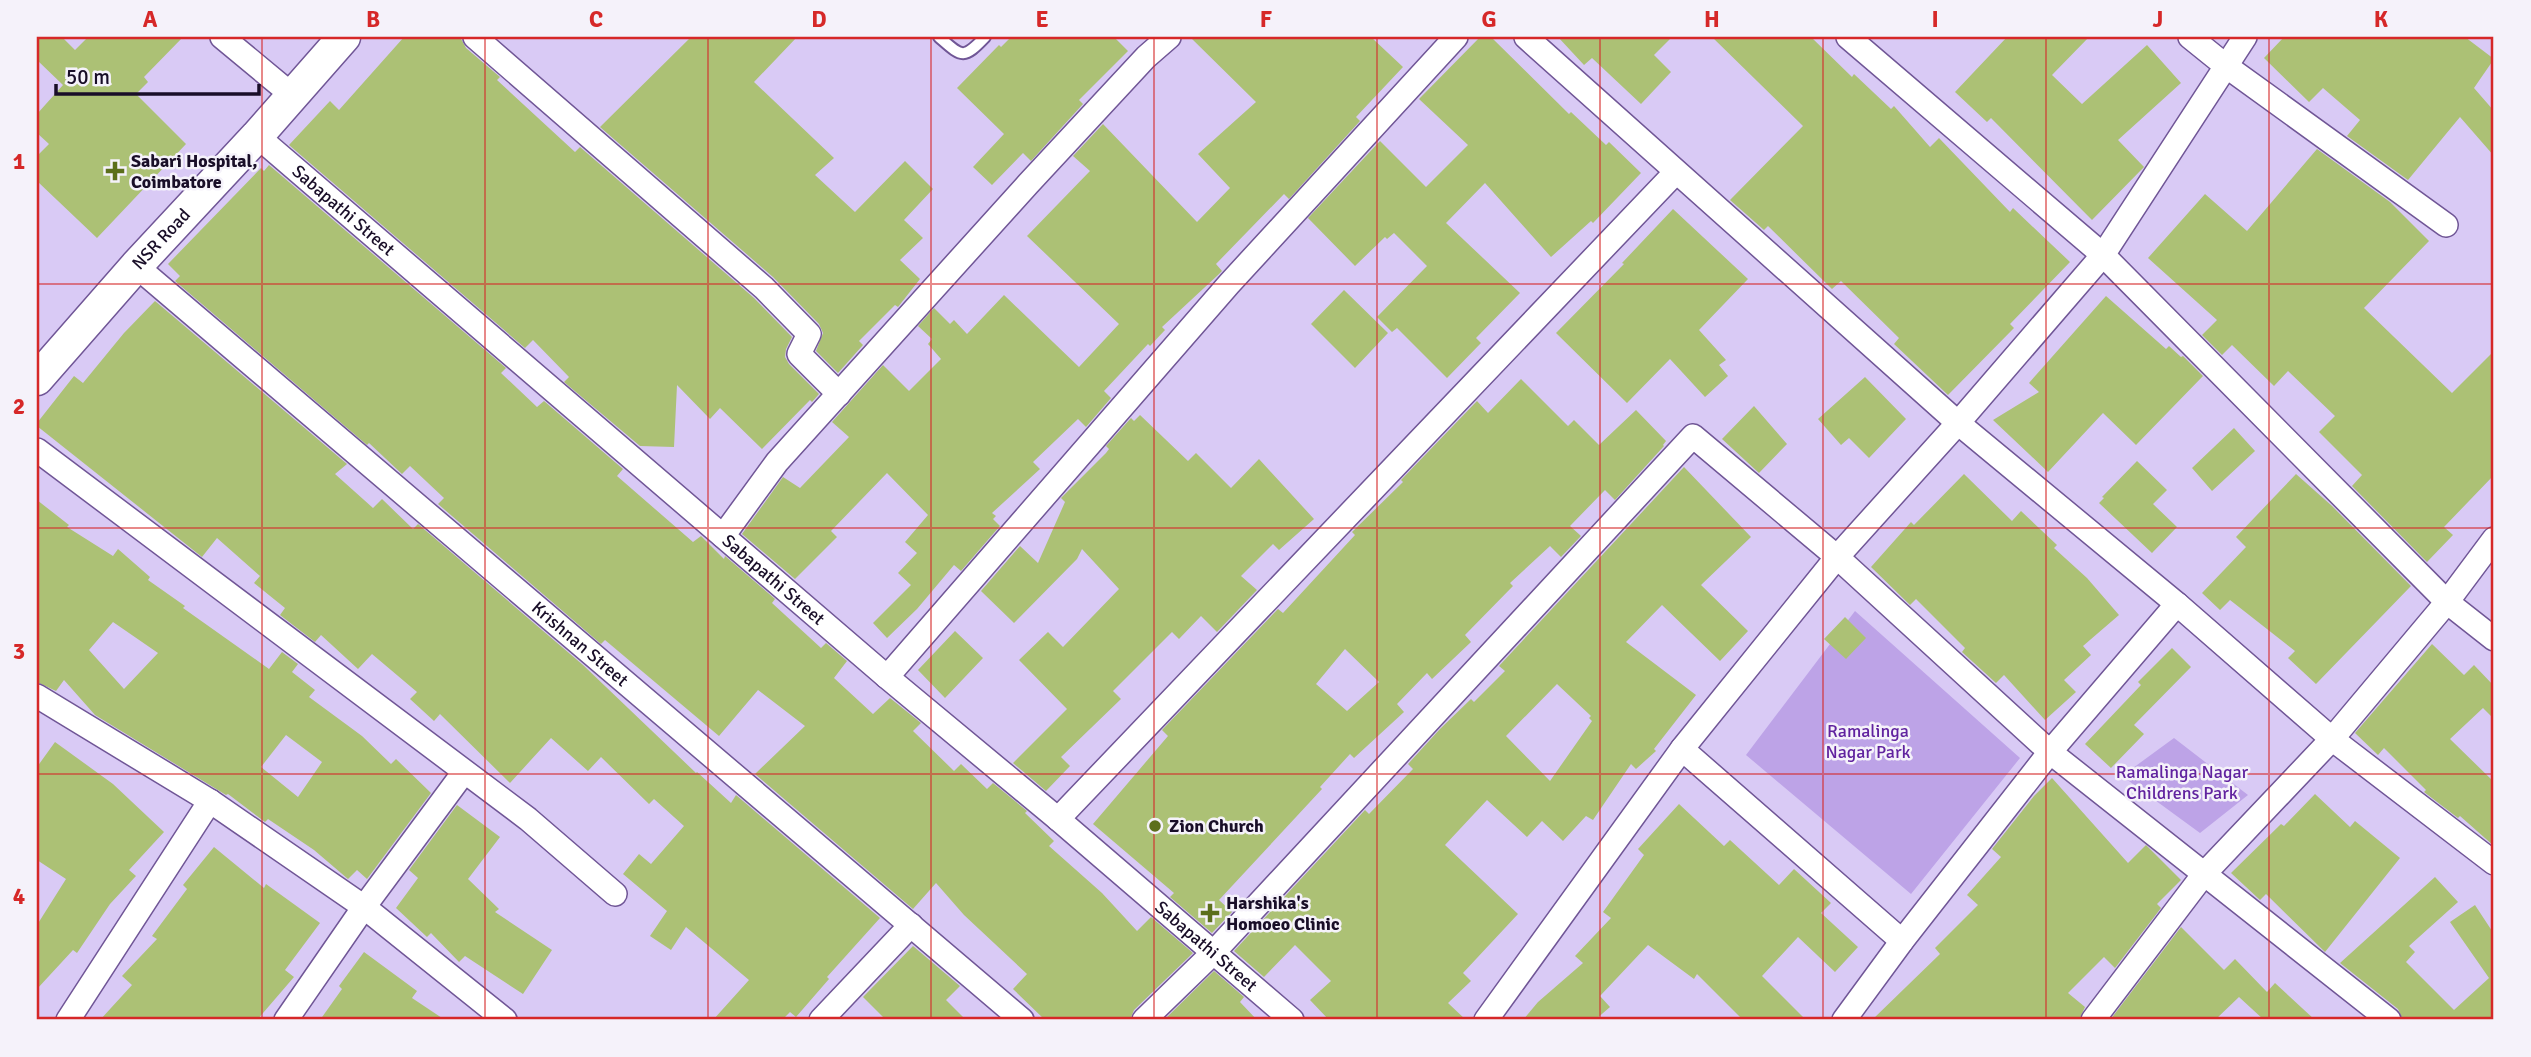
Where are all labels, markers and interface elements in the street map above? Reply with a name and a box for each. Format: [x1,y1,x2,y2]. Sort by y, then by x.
text: A [143,5,158,34]
text: B [366,5,380,34]
text: C [589,5,603,34]
text: D [811,5,827,34]
text: E [1035,5,1049,34]
text: F [1260,5,1272,34]
text: G [1481,5,1497,34]
text: H [1704,5,1720,34]
text: I [1931,5,1939,34]
text: J [2153,5,2163,34]
text: K [2374,5,2389,34]
scale bar [56,52,259,96]
text: 50 m [66,64,110,90]
text: 1 [13,147,25,176]
place label: Sabari Hospital, Coimbatore [131,150,258,193]
street label: Sabapathi Street [288,160,399,260]
marker: Sabari Hospital, Coimbatore [105,161,125,181]
street label: NSR Road [127,204,195,274]
text: 2 [13,392,25,421]
street label: Sabapathi Street [718,530,829,630]
street label: Krishnan Street [527,597,633,691]
text: 3 [13,637,25,666]
park label: Ramalinga Nagar Park [1825,720,1911,763]
park label: Ramalinga Nagar Childrens Park [2116,761,2249,804]
place label: Zion Church [1169,815,1264,837]
marker: Zion Church [1147,818,1163,834]
text: 4 [13,882,25,911]
place label: Harshika's Homoeo Clinic [1226,892,1340,935]
street label: Sabapathi Street [1150,896,1262,996]
marker: Harshika's Homoeo Clinic [1200,903,1220,923]

